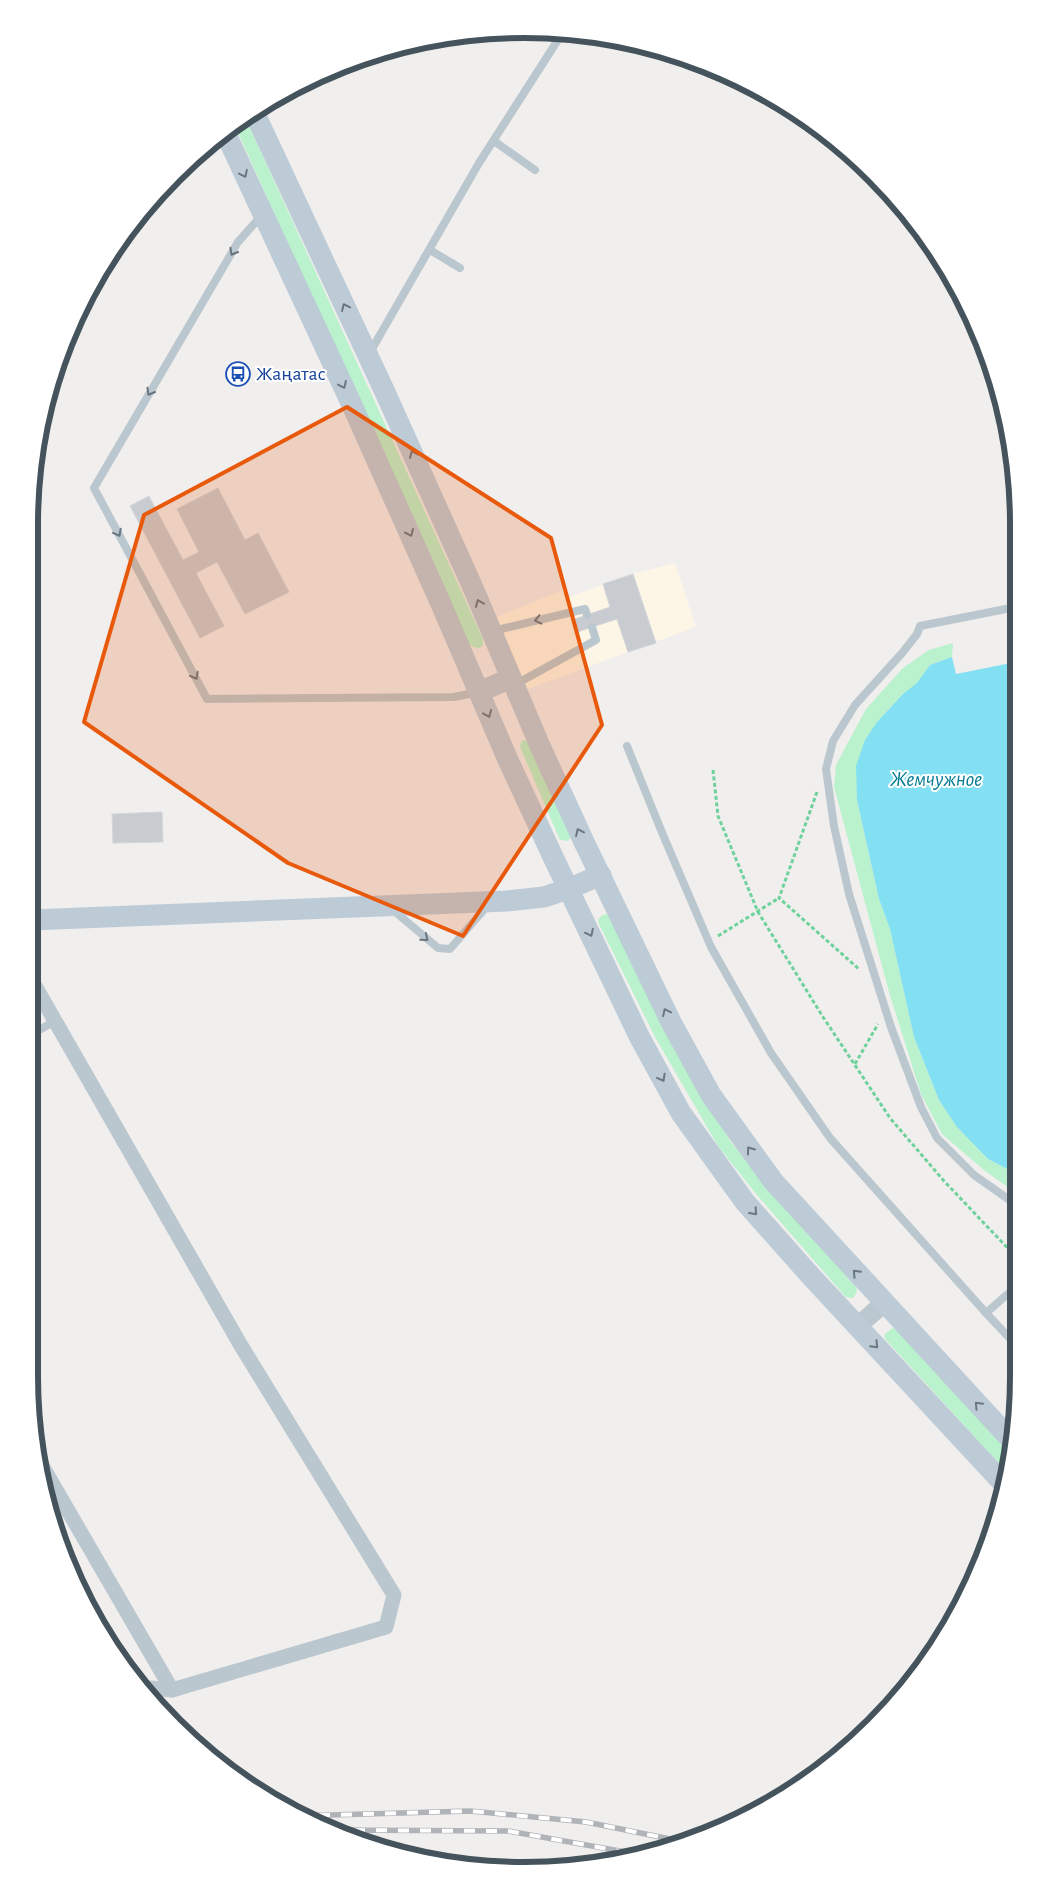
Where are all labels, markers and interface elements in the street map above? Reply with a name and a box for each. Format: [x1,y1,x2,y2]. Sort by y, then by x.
one-way arrow [238,169,249,178]
one-way arrow [229,246,239,255]
one-way arrow [341,303,351,312]
bus stop icon: Жаңатас [225,361,251,387]
place label: Жаңатас [256,364,326,384]
one-way arrow [337,380,347,389]
one-way arrow [147,387,157,396]
one-way arrow [409,450,419,459]
one-way arrow [112,528,122,537]
one-way arrow [403,528,414,537]
one-way arrow [475,599,485,608]
one-way arrow [534,614,543,625]
one-way arrow [189,671,199,680]
one-way arrow [482,709,493,718]
water label: Жемчужное [890,769,982,790]
one-way arrow [576,828,586,837]
one-way arrow [583,928,594,937]
one-way arrow [420,932,429,941]
one-way arrow [662,1008,672,1017]
one-way arrow [656,1073,666,1082]
one-way arrow [748,1147,756,1156]
one-way arrow [748,1206,757,1215]
one-way arrow [853,1270,862,1279]
one-way arrow [869,1340,878,1349]
one-way arrow [975,1402,984,1411]

